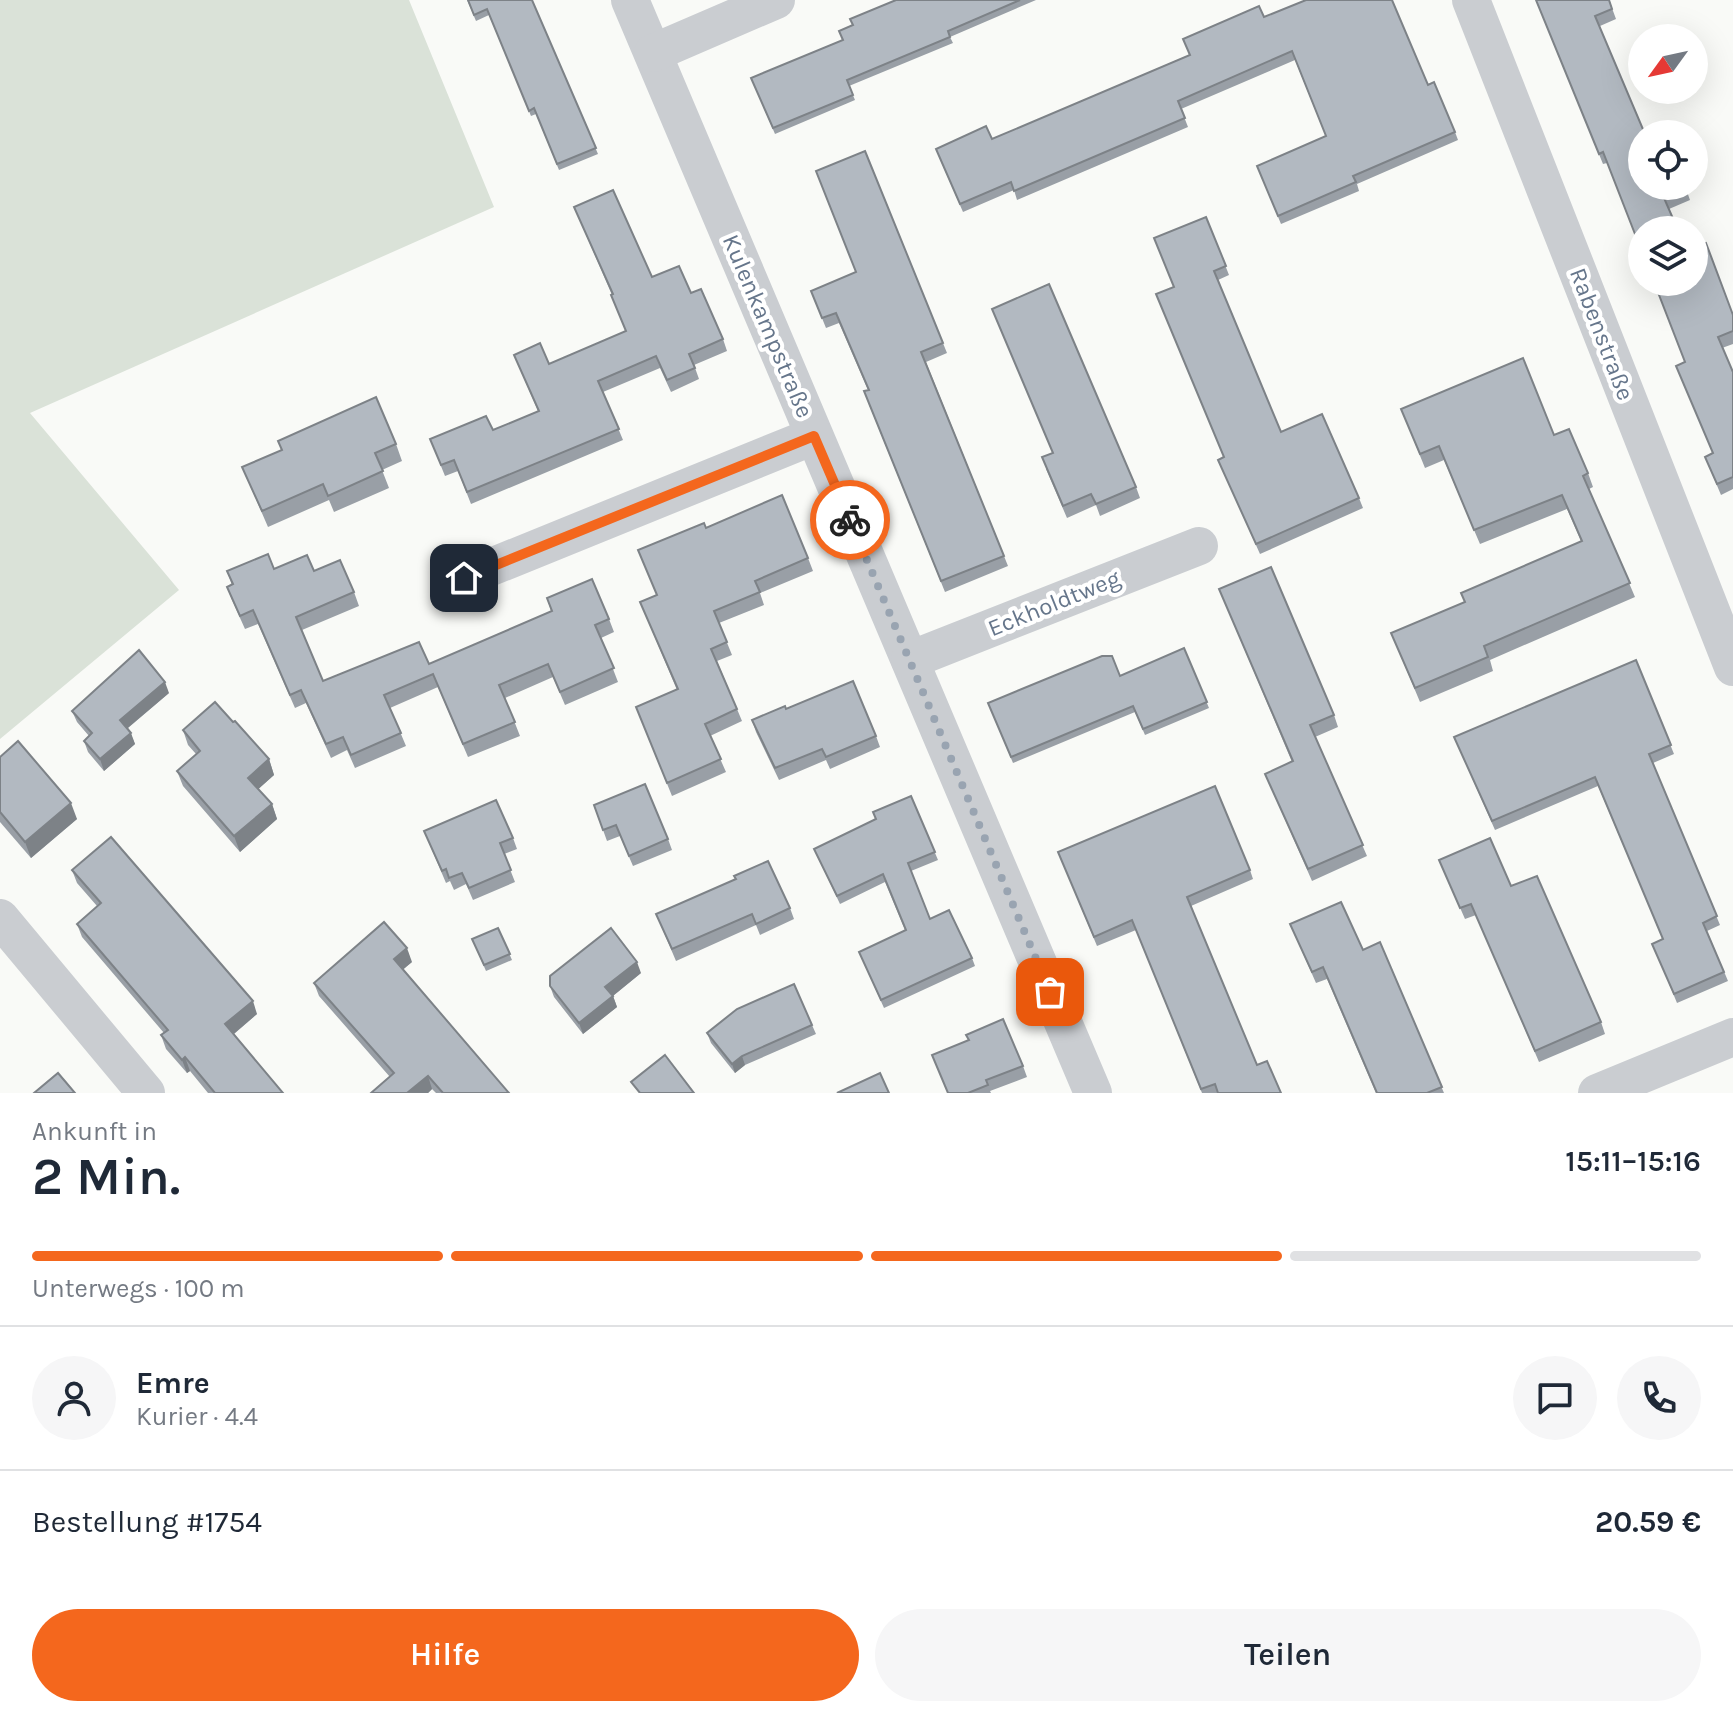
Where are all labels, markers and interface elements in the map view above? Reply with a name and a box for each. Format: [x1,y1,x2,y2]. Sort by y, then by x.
north arrow [1628,24,1708,104]
map controls [1628,24,1708,296]
button: locate [1628,120,1708,200]
button: layers [1628,216,1708,296]
street label: Kulenkampstraße [717,230,819,422]
street label: Rabenstraße [1564,264,1640,404]
courier [810,480,890,560]
icon: bike [828,498,872,542]
pin [430,544,498,612]
icon: home [442,556,486,600]
street label: Eckholdtweg [984,564,1125,642]
pin [1016,958,1084,1026]
icon: bag [1028,970,1072,1014]
text: Ankunft in [32,1116,157,1147]
text: 15:11–15:16 [1565,1143,1701,1179]
text: 2 Min. [32,1146,181,1207]
text: Unterwegs · 100 m [32,1273,245,1304]
button: person [32,1356,116,1440]
button: chat [1513,1356,1597,1440]
button: phone [1617,1356,1701,1440]
text: Emre [136,1365,210,1401]
text: Kurier · 4.4 [136,1401,258,1432]
text: Bestellung #1754 [32,1504,262,1540]
text: 20.59 € [1595,1504,1701,1540]
button: Hilfe [32,1609,859,1701]
button: Teilen [875,1609,1701,1701]

